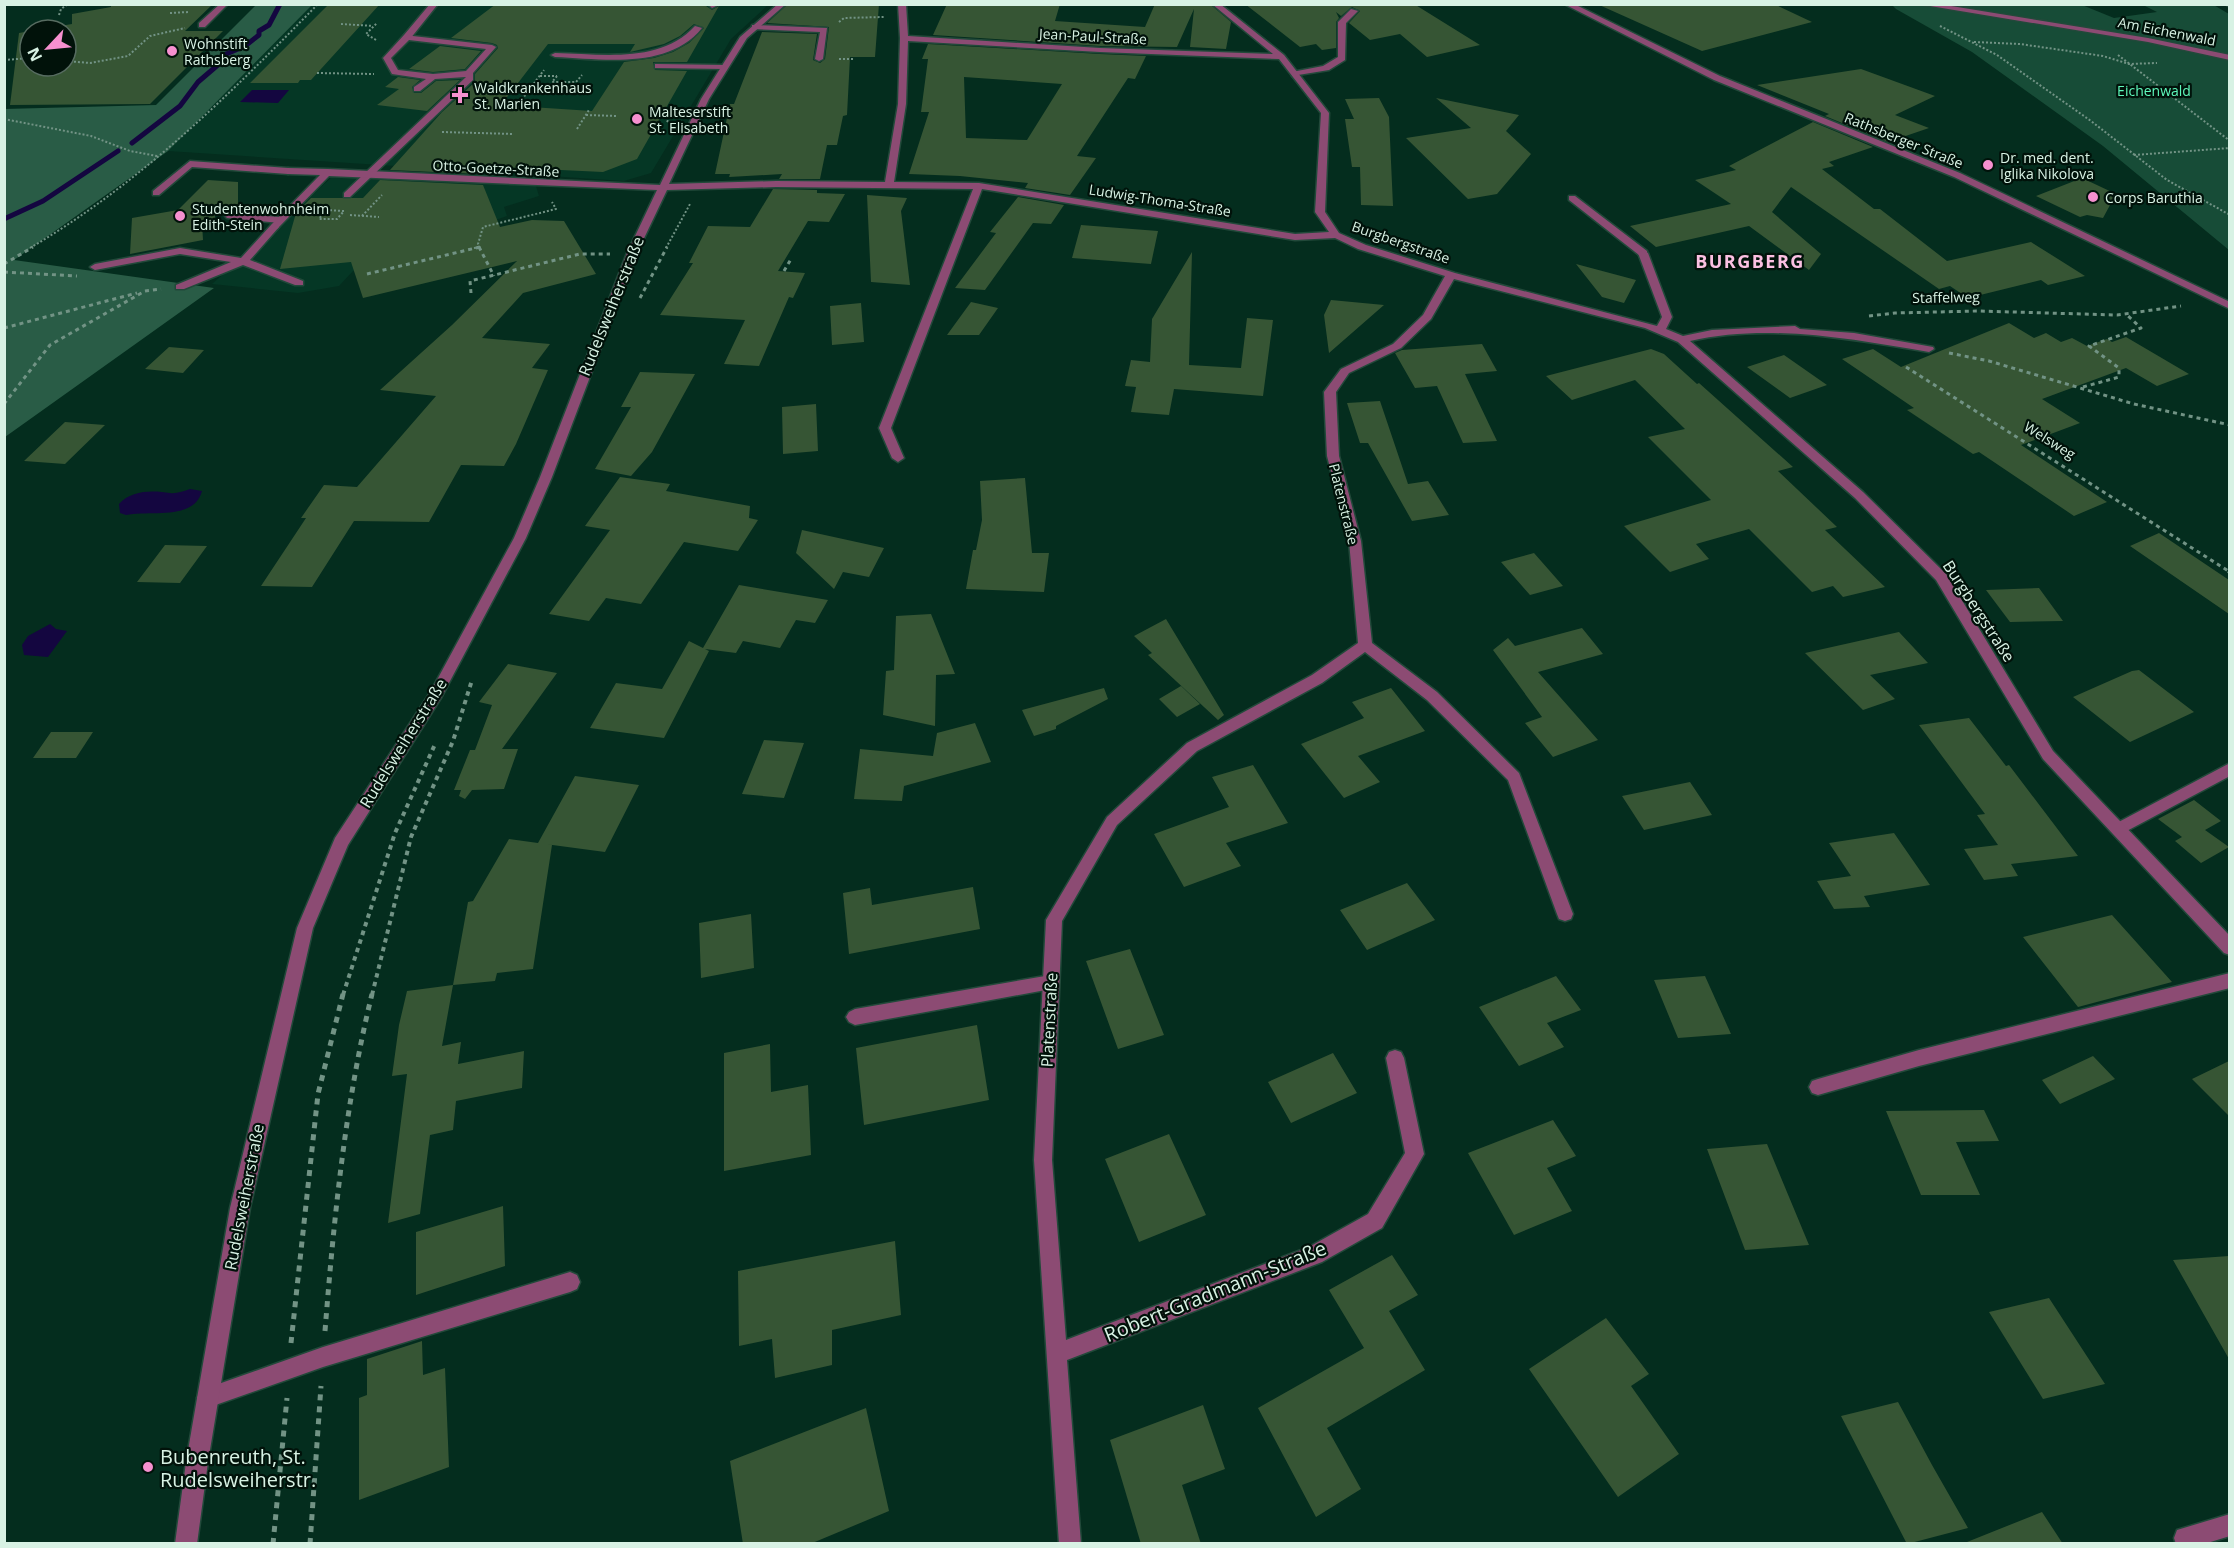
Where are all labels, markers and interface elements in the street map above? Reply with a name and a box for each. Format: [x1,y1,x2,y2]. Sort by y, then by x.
street label: Am Eichenwald [2116,12,2218,50]
north arrow [18,18,78,78]
street label: Jean-Paul-Straße [1037,24,1148,48]
place label: Wohnstift Rathsberg [184,34,251,69]
text: N [22,44,47,65]
marker: Wohnstift Rathsberg [165,44,179,58]
place label: Waldkrankenhaus St. Marien [474,78,592,113]
park label: Eichenwald [2117,81,2191,100]
marker: Waldkrankenhaus St. Marien [451,86,469,104]
place label: Malteserstift St. Elisabeth [649,102,731,137]
street label: Rathsberger Straße [1842,108,1966,173]
marker: Malteserstift St. Elisabeth [630,112,644,126]
place label: Dr. med. dent. Iglika Nikolova [2000,148,2094,183]
street label: Otto-Goetze-Straße [432,155,560,181]
marker: Dr. med. dent. Iglika Nikolova [1981,158,1995,172]
street label: Ludwig-Thoma-Straße [1088,179,1233,221]
place label: Corps Baruthia [2105,188,2203,207]
marker: Corps Baruthia [2086,190,2100,204]
place label: Studentenwohnheim Edith-Stein [192,199,329,234]
marker: Studentenwohnheim Edith-Stein [173,209,187,223]
street label: Burgbergstraße [1349,216,1453,268]
street label: Rudelsweiherstraße [573,233,649,379]
district label: BURGBERG [1695,249,1805,273]
street label: Staffelweg [1912,287,1980,307]
street label: Welsweg [2021,417,2080,463]
street label: Platenstraße [1325,461,1363,547]
street label: Burgbergstraße [1938,556,2020,666]
street label: Rudelsweiherstraße [354,674,452,812]
street label: Platenstraße [1036,972,1062,1068]
street label: Rudelsweiherstraße [219,1122,269,1272]
street label: Robert-Gradmann-Straße [1100,1234,1330,1348]
place label: Bubenreuth, St. Rudelsweiherstr. [160,1443,316,1493]
marker: Bubenreuth, St. Rudelsweiherstr. [141,1460,155,1474]

